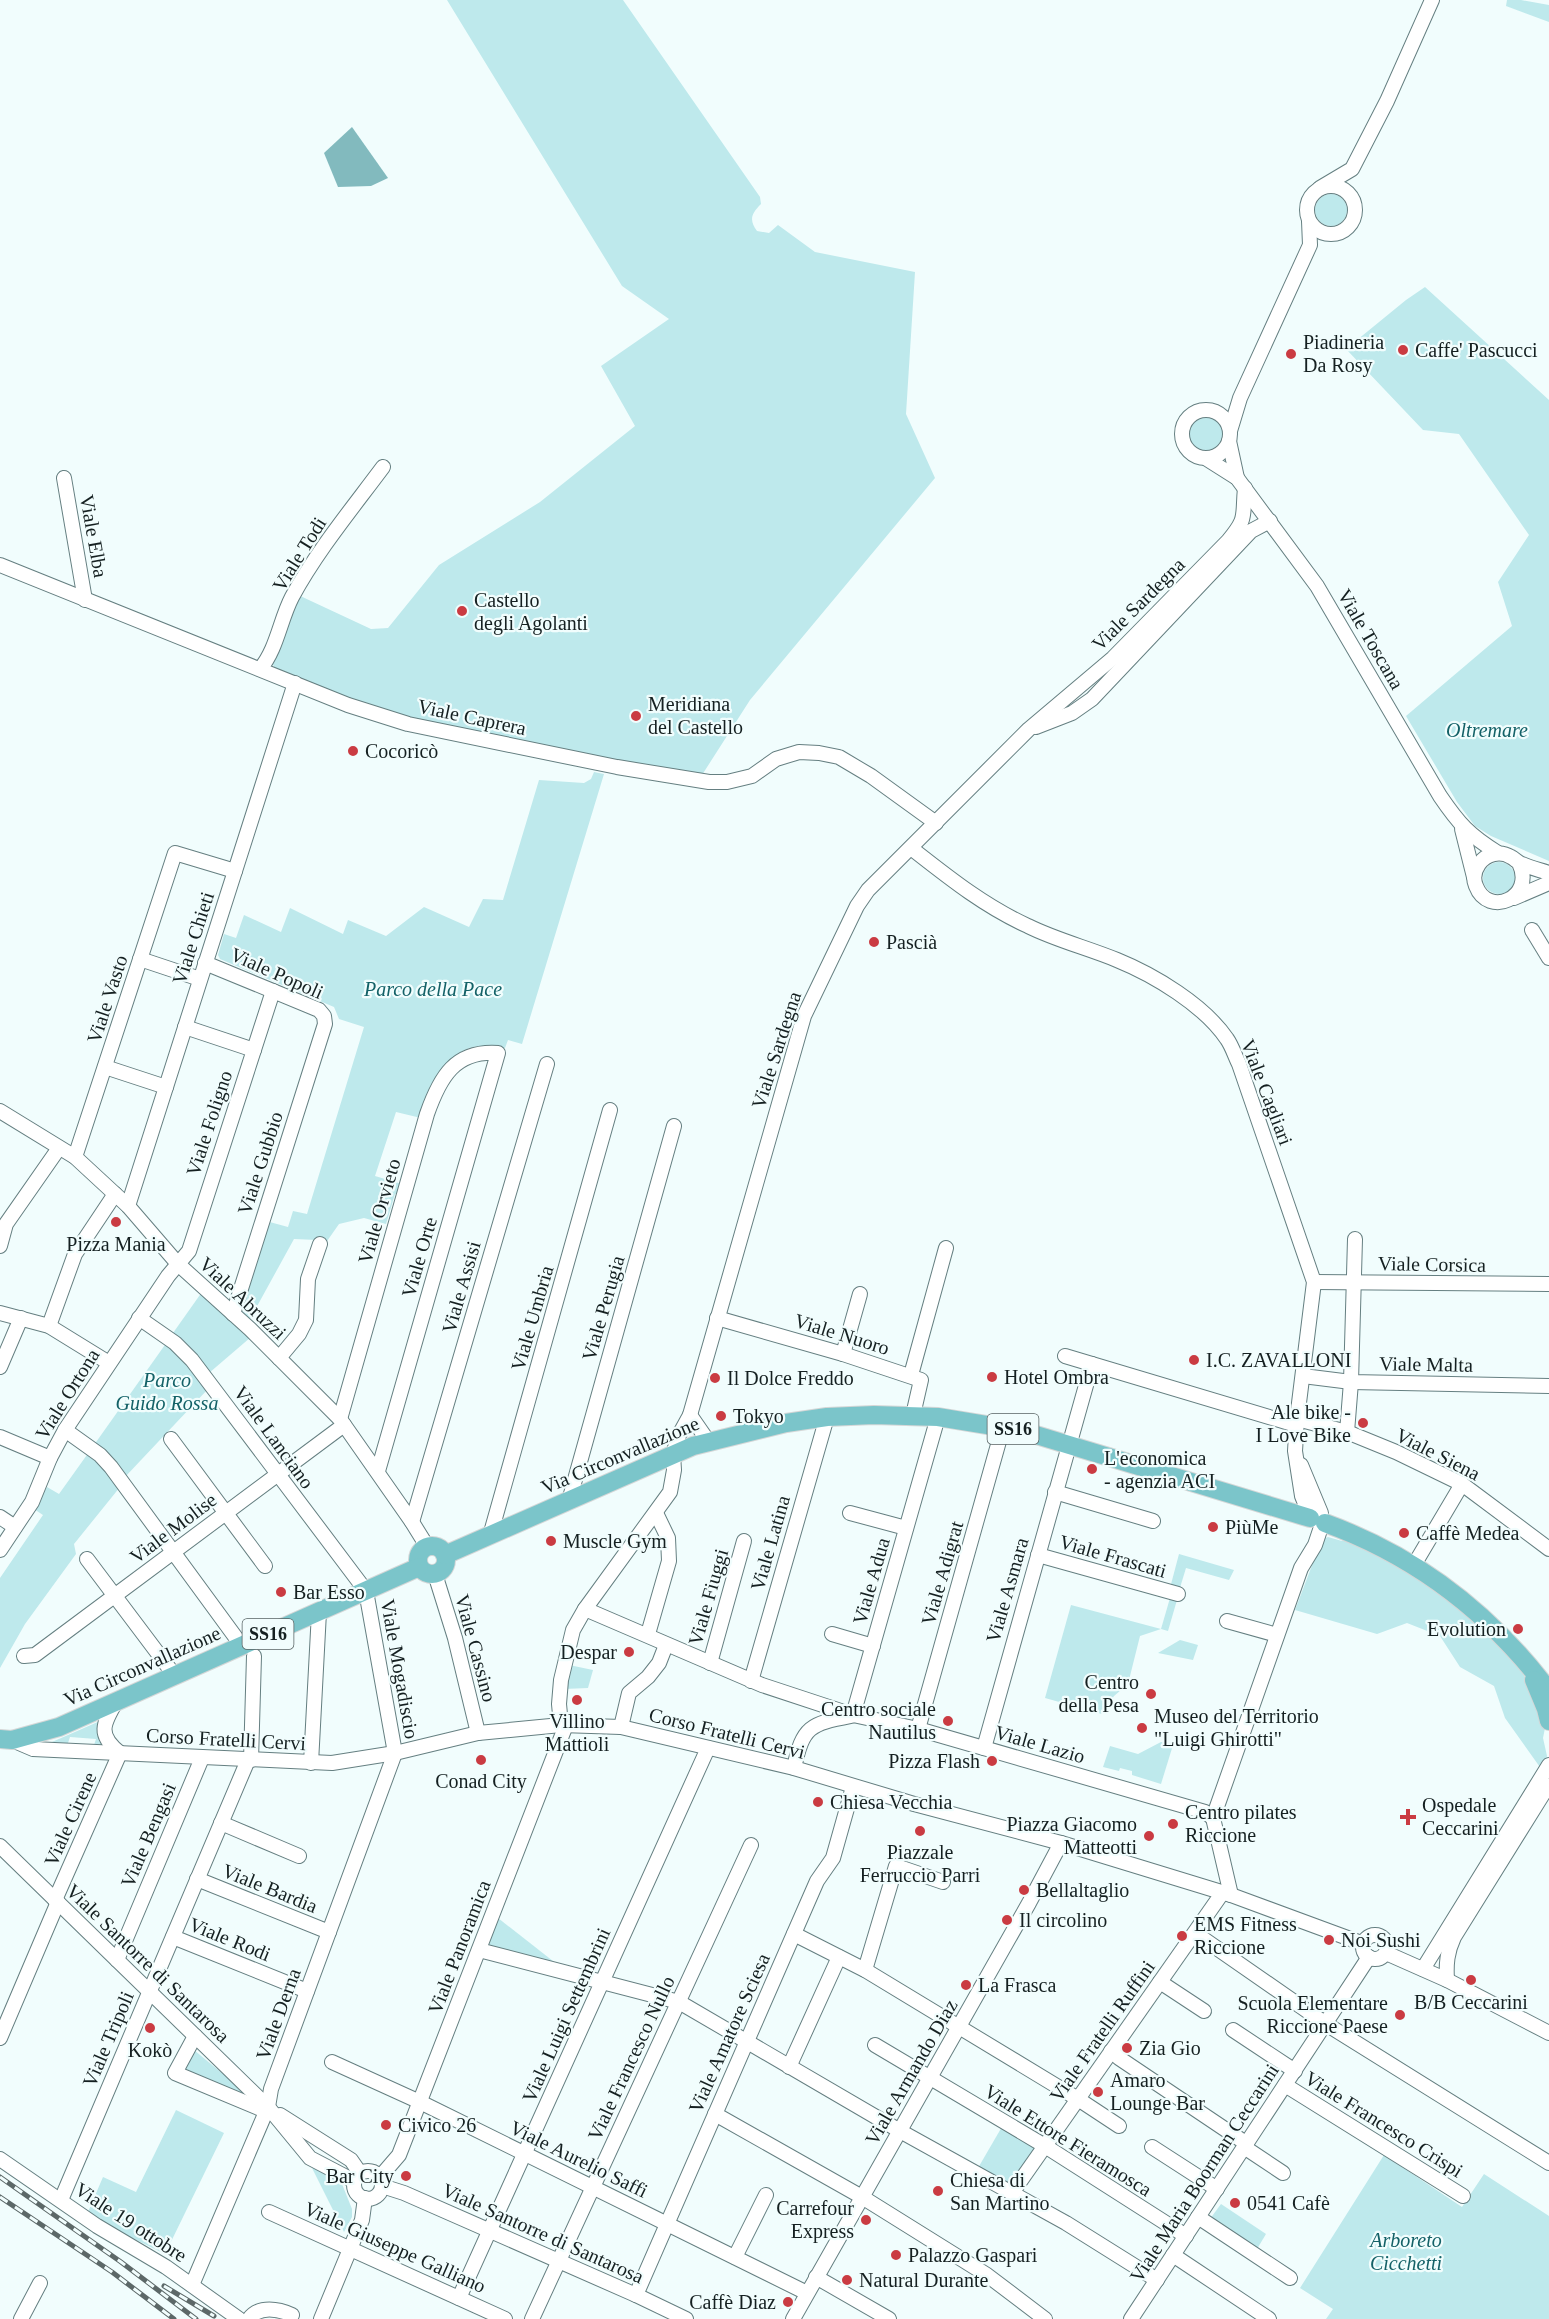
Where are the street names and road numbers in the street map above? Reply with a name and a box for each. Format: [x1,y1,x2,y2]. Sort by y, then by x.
street label: Viale Elba [76,493,112,579]
street label: Viale Todi [268,513,331,595]
street label: Viale Sardegna [1087,553,1190,655]
street label: Viale Toscana [1333,585,1409,693]
street label: Viale Caprera [416,695,528,740]
street label: Viale Chieti [168,889,218,987]
street label: Viale Popoli [227,943,327,1004]
street label: Viale Vasto [82,952,132,1046]
street label: Viale Sardegna [747,989,806,1111]
street label: Viale Cagliari [1236,1036,1297,1149]
street label: Viale Foligno [182,1068,237,1179]
street label: Viale Gubbio [233,1109,287,1217]
street label: Viale Orvieto [354,1156,404,1266]
street label: Viale Orte [397,1214,441,1300]
street label: Viale Assisi [437,1238,485,1336]
street label: Viale Abruzzi [195,1252,291,1344]
street label: Viale Corsica [1378,1252,1486,1276]
street label: Viale Perugia [578,1253,629,1363]
street label: Viale Umbria [507,1263,558,1373]
street label: Viale Nuoro [792,1309,892,1359]
street label: Viale Ortona [30,1345,104,1443]
street label: Viale Malta [1379,1352,1473,1376]
street label: Viale Lanciano [229,1381,319,1493]
street label: Via Circonvallazione [538,1412,702,1498]
road number: SS16 [988,1414,1038,1444]
street label: Viale Siena [1392,1423,1484,1485]
street label: Viale Molise [125,1488,221,1568]
street label: Viale Latina [746,1493,794,1593]
street label: Viale Adigrat [917,1518,968,1628]
street label: Viale Frascati [1057,1530,1170,1582]
street label: Viale Adua [848,1535,894,1627]
street label: Viale Asmara [982,1535,1033,1645]
street label: Viale Fiuggi [684,1546,733,1648]
street label: Viale Cassino [451,1592,501,1704]
street label: Viale Mogadiscio [376,1597,423,1741]
road number: SS16 [242,1619,294,1649]
street label: Via Circonvallazione [60,1621,224,1710]
street label: Corso Fratelli Cervi [647,1703,808,1763]
street label: Viale Lazio [992,1721,1088,1767]
street label: Corso Fratelli Cervi [146,1724,307,1754]
street label: Viale Cirene [40,1769,101,1869]
street label: Viale Bengasi [116,1779,181,1891]
street label: Viale Bardia [219,1859,321,1917]
street label: Viale Panoramica [423,1877,495,2017]
street label: Viale Santorre di Santarosa [62,1879,234,2047]
street label: Viale Rodi [186,1913,274,1965]
street label: Viale Luigi Settembrini [518,1924,616,2106]
street label: Viale Amatore Sciesa [684,1950,774,2116]
street label: Viale Fratelli Ruffini [1045,1956,1159,2106]
street label: Viale Derna [251,1965,305,2063]
street label: Viale Francesco Nullo [583,1972,679,2144]
street label: Viale Tripoli [78,1988,139,2090]
street label: Viale Armando Diaz [860,1995,962,2149]
street label: Viale Maria Boorman Ceccarini [1125,2059,1283,2286]
street label: Viale Francesco Crispi [1300,2066,1467,2183]
street label: Viale Ettore Fieramosca [980,2079,1156,2201]
street label: Viale Aurelio Saffi [506,2116,652,2202]
street label: Viale 19 ottobre [71,2178,191,2266]
street label: Viale Santorre di Santarosa [439,2179,647,2287]
street label: Viale Giuseppe Galliano [300,2197,489,2298]

